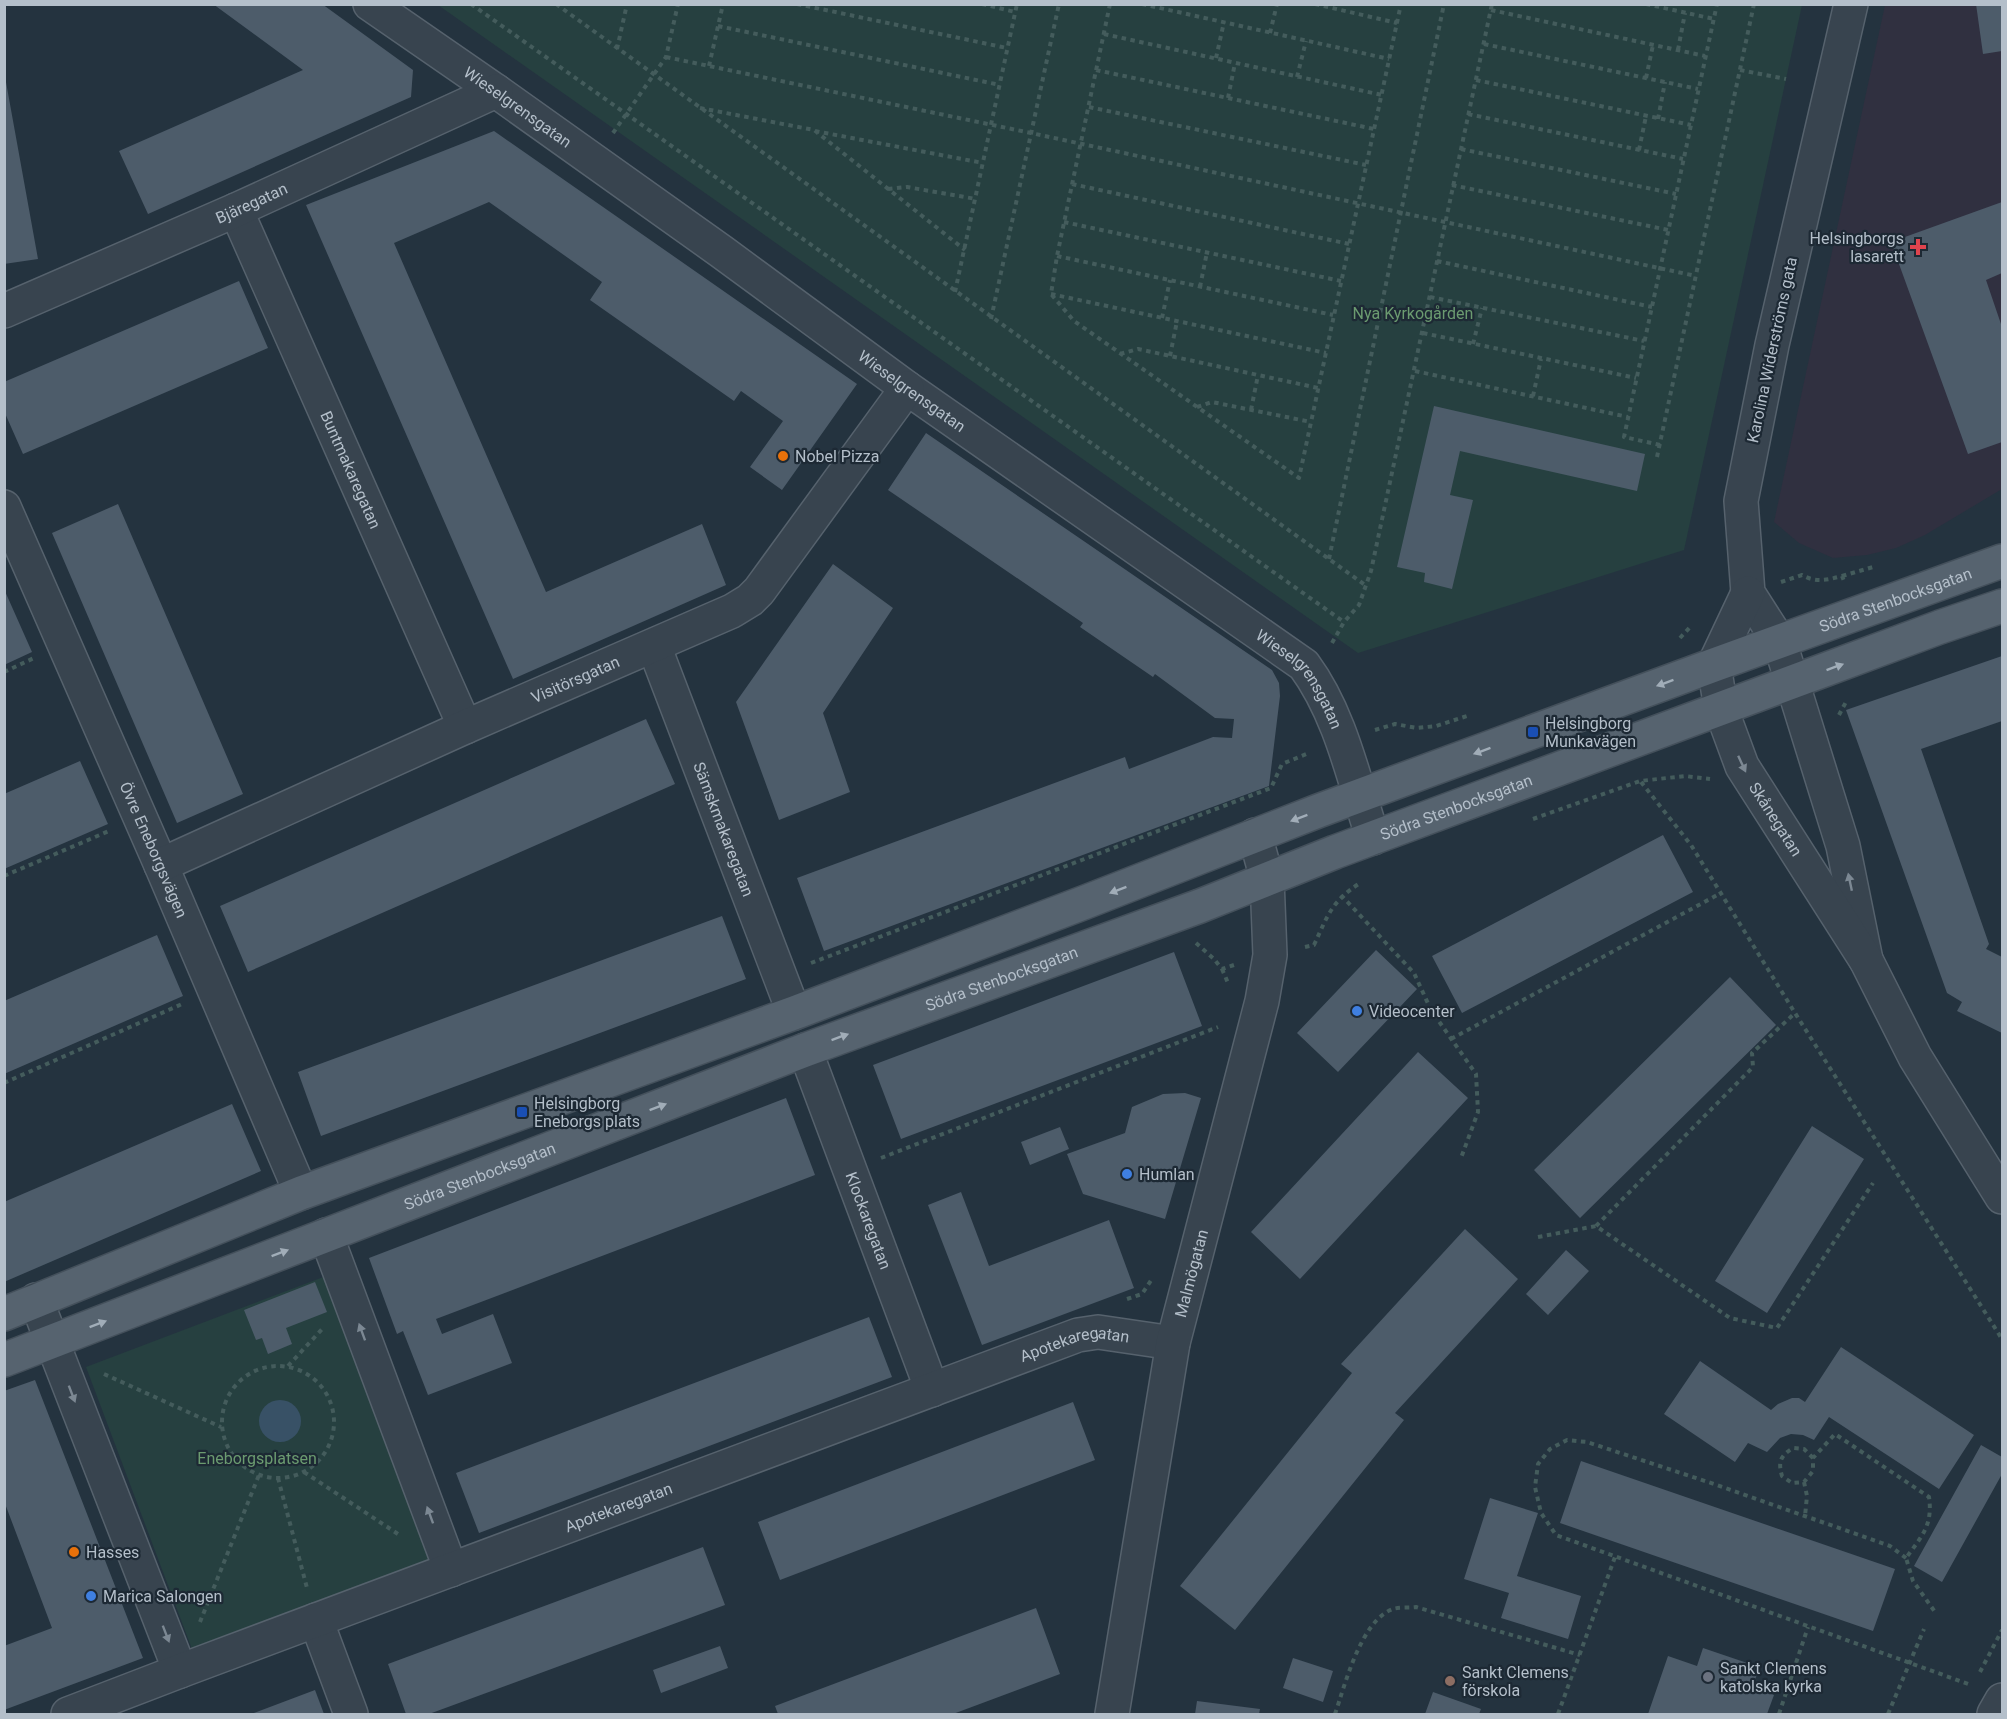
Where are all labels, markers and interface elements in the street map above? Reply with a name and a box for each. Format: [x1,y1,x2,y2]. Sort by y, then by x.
street label: Wieselgrensgatan [460,62,575,151]
street label: Bjäregatan [213,178,290,227]
place label: Helsingborgs lasarett [1810,229,1904,266]
marker: Helsingborgs lasarett [1909,238,1927,256]
street label: Karolina Widerströms gata [1743,255,1801,445]
park label: Nya Kyrkogården [1353,304,1473,323]
street label: Wieselgrensgatan [855,346,969,436]
street label: Buntmakaregatan [317,408,385,531]
place label: Nobel Pizza [795,447,879,466]
marker: Nobel Pizza [776,449,790,463]
street label: Södra Stenbocksgatan [1816,563,1974,636]
street label: Wieselgrensgatan [1253,625,1346,731]
street label: Visitörsgatan [528,652,622,707]
one-way arrow [1826,662,1844,671]
one-way arrow [1656,679,1674,688]
place label: Helsingborg Munkavägen [1545,714,1636,751]
marker: Helsingborg Munkavägen [1526,725,1540,739]
one-way arrow [1473,746,1491,756]
one-way arrow [1738,755,1747,772]
street label: Sämskmakaregatan [690,759,758,899]
street label: Södra Stenbocksgatan [1377,770,1535,844]
street label: Övre Eneborgsvägen [116,779,192,920]
street label: Skånegatan [1745,779,1807,860]
one-way arrow [1290,814,1308,823]
one-way arrow [1845,872,1854,891]
one-way arrow [1109,885,1127,895]
street label: Södra Stenbocksgatan [923,942,1080,1015]
place label: Videocenter [1369,1002,1455,1021]
marker: Videocenter [1350,1004,1364,1018]
one-way arrow [831,1032,849,1042]
place label: Helsingborg Eneborgs plats [534,1094,640,1131]
one-way arrow [649,1102,667,1111]
marker: Helsingborg Eneborgs plats [515,1105,529,1119]
street label: Södra Stenbocksgatan [401,1138,558,1214]
place label: Humlan [1139,1165,1195,1184]
marker: Humlan [1120,1167,1134,1181]
street label: Klockaregatan [842,1169,896,1272]
street label: Malmögatan [1171,1227,1212,1319]
one-way arrow [271,1248,289,1258]
one-way arrow [90,1319,108,1329]
one-way arrow [357,1323,367,1341]
street label: Apotekaregatan [1017,1323,1131,1365]
one-way arrow [68,1385,77,1403]
park label: Eneborgsplatsen [197,1449,317,1468]
street label: Apotekaregatan [562,1478,675,1536]
one-way arrow [425,1506,435,1524]
place label: Hasses [86,1543,139,1562]
marker: Hasses [67,1545,81,1559]
place label: Marica Salongen [103,1587,222,1606]
marker: Marica Salongen [84,1589,98,1603]
one-way arrow [161,1626,171,1644]
place label: Sankt Clemens katolska kyrka [1720,1659,1827,1696]
place label: Sankt Clemens förskola [1462,1663,1569,1700]
marker: Sankt Clemens katolska kyrka [1701,1670,1715,1684]
marker: Sankt Clemens förskola [1443,1674,1457,1688]

